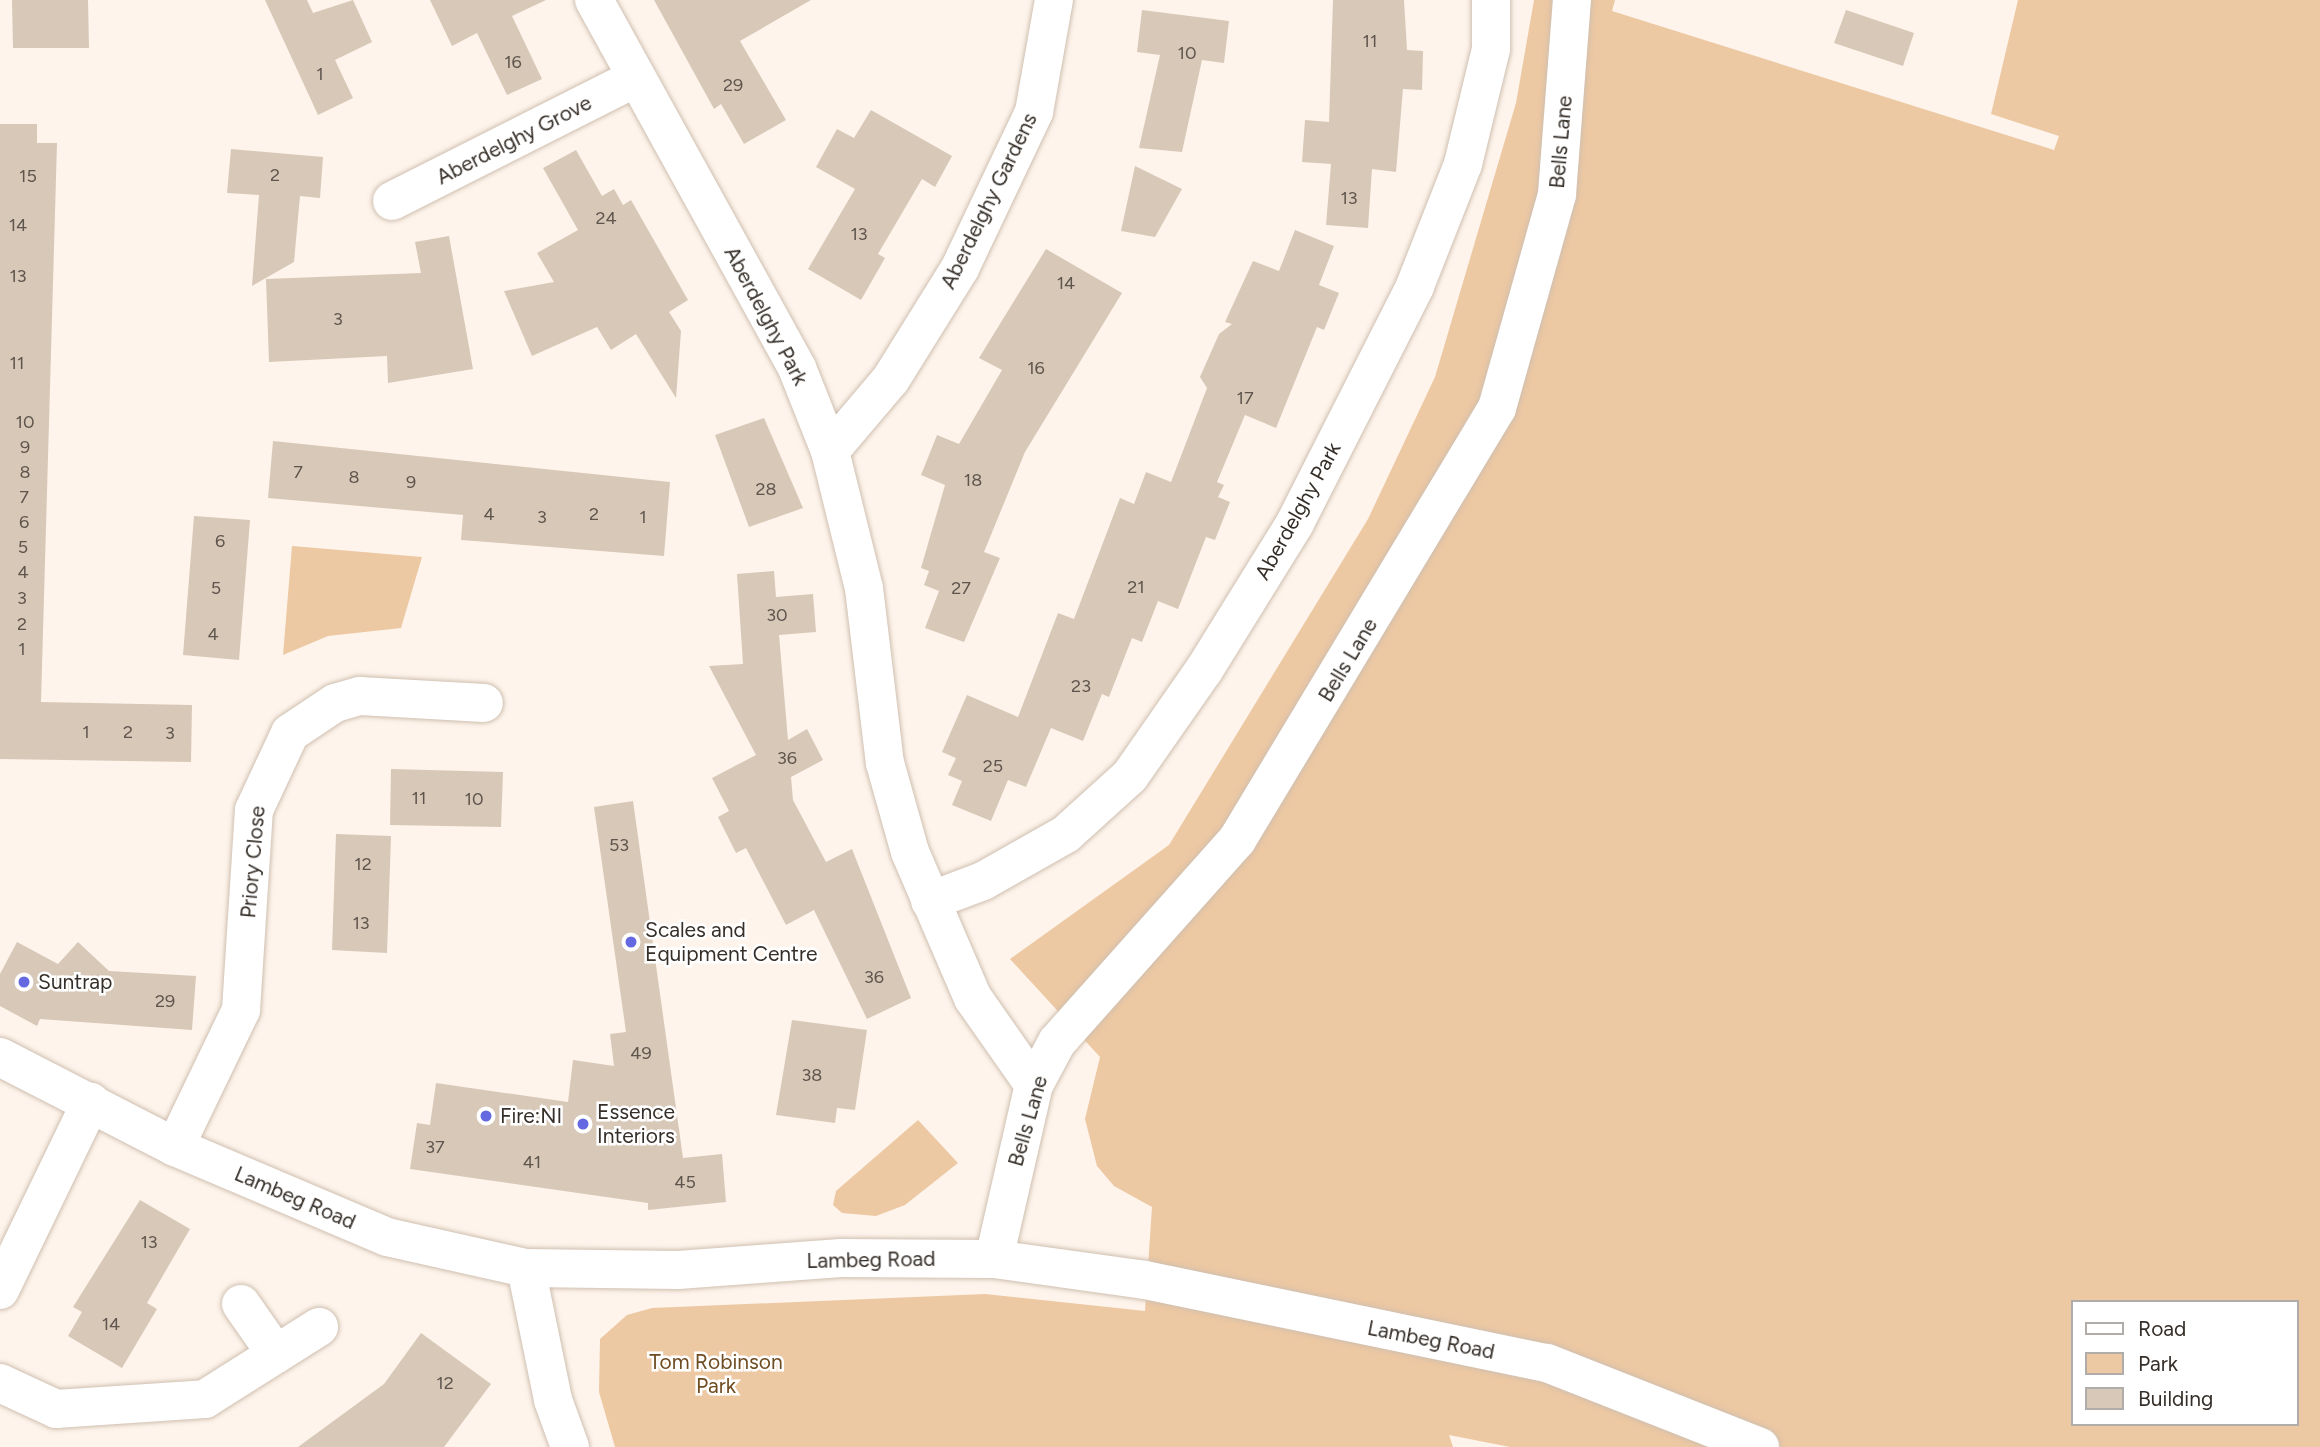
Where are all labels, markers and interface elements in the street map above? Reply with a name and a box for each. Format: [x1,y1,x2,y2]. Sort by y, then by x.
house number: 11 [1363,30,1377,52]
house number: 10 [1178,42,1196,64]
house number: 16 [504,51,522,73]
house number: 1 [316,63,324,85]
house number: 29 [723,74,743,96]
street label: Aberdelghy Grove [432,90,596,190]
street label: Bells Lane [1544,94,1578,190]
street label: Aberdelghy Gardens [935,109,1043,293]
house number: 2 [270,164,280,186]
house number: 15 [19,165,37,187]
house number: 13 [1340,187,1358,209]
house number: 24 [595,207,617,229]
house number: 14 [9,214,27,236]
house number: 13 [850,223,868,245]
street label: Aberdelghy Park [719,242,813,390]
house number: 13 [9,265,27,287]
house number: 14 [1057,272,1075,294]
house number: 3 [333,308,343,330]
house number: 11 [10,352,24,374]
house number: 16 [1027,357,1045,379]
house number: 17 [1236,387,1254,409]
house number: 10 [16,411,34,433]
house number: 9 [20,436,30,458]
street label: Aberdelghy Park [1250,438,1346,584]
house number: 8 [19,461,31,483]
house number: 7 [293,461,303,483]
house number: 8 [348,466,360,488]
house number: 18 [964,469,982,491]
house number: 9 [406,471,416,493]
house number: 28 [755,478,777,500]
house number: 7 [19,486,29,508]
house number: 4 [483,503,495,525]
house number: 2 [589,503,599,525]
house number: 3 [537,506,547,528]
house number: 1 [639,506,647,528]
house number: 6 [19,511,29,533]
house number: 6 [215,530,225,552]
house number: 5 [18,536,28,558]
house number: 4 [17,561,29,583]
house number: 21 [1127,576,1145,598]
house number: 5 [211,577,221,599]
house number: 27 [951,577,971,599]
house number: 3 [17,587,27,609]
house number: 30 [766,604,788,626]
house number: 2 [17,613,27,635]
street label: Bells Lane [1313,614,1383,706]
house number: 4 [207,623,219,645]
house number: 1 [18,638,26,660]
house number: 23 [1071,675,1091,697]
house number: 1 [82,721,90,743]
house number: 2 [123,721,133,743]
house number: 3 [165,722,175,744]
house number: 36 [777,747,797,769]
house number: 25 [983,755,1003,777]
house number: 11 [412,787,426,809]
house number: 10 [465,788,483,810]
street label: Priory Close [236,805,270,919]
house number: 53 [609,834,629,856]
house number: 12 [354,853,372,875]
house number: 13 [352,912,370,934]
place label: Scales and Equipment Centre [645,917,818,967]
marker: Scales and Equipment Centre [623,934,639,950]
house number: 36 [864,966,884,988]
place label: Suntrap [38,969,112,995]
marker: Suntrap [16,974,32,990]
house number: 29 [155,990,175,1012]
house number: 49 [630,1042,652,1064]
house number: 38 [802,1064,822,1086]
street label: Bells Lane [1003,1073,1053,1169]
place label: Essence Interiors [597,1099,675,1149]
place label: Fire:NI [500,1103,562,1129]
marker: Fire:NI [478,1108,494,1124]
marker: Essence Interiors [575,1116,591,1132]
house number: 37 [425,1136,445,1158]
house number: 41 [523,1151,541,1173]
street label: Lambeg Road [231,1161,359,1235]
house number: 45 [674,1171,696,1193]
house number: 13 [140,1231,158,1253]
street label: Lambeg Road [806,1246,936,1274]
legend [2072,1300,2299,1426]
house number: 14 [102,1313,120,1335]
street label: Lambeg Road [1365,1315,1497,1365]
text: Road [2138,1316,2186,1341]
park label: Tom Robinson Park [649,1349,783,1399]
text: Park [2138,1351,2178,1376]
house number: 12 [436,1372,454,1394]
text: Building [2138,1386,2213,1411]

